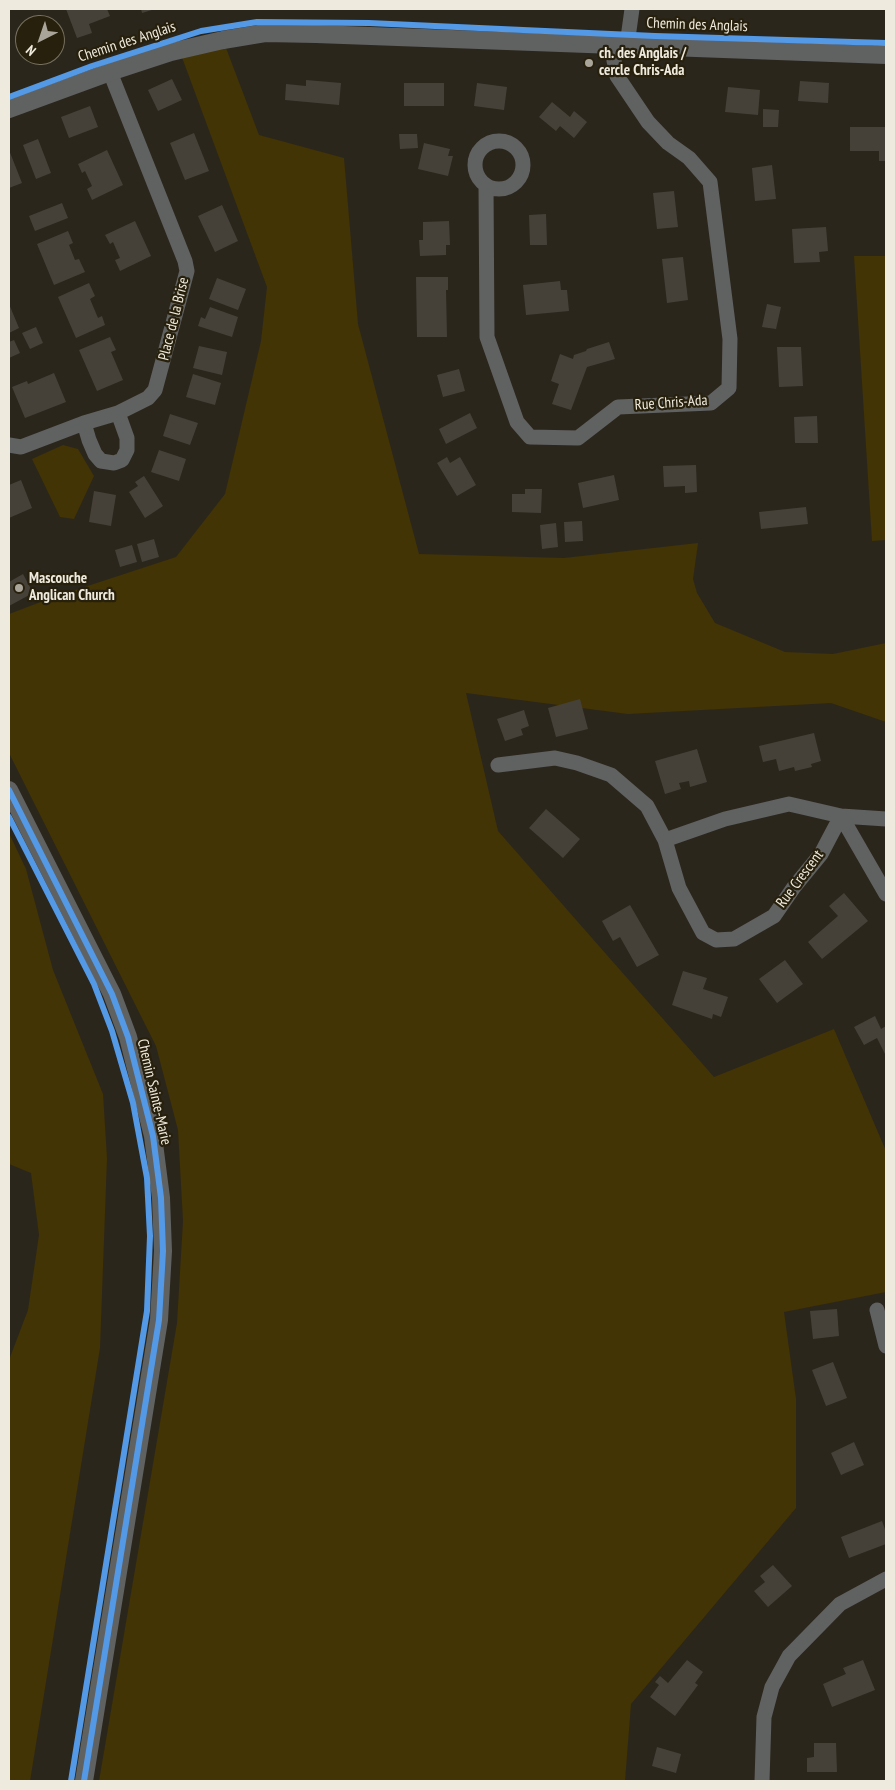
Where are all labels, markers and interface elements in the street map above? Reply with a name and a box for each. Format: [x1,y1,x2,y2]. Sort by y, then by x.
street label: Chemin des Anglais [646,14,748,36]
north arrow [15,15,65,65]
street label: Chemin des Anglais [76,18,178,66]
text: N [22,41,40,60]
place label: ch. des Anglais / cercle Chris-Ada [599,45,686,80]
marker: ch. des Anglais / cercle Chris-Ada [583,57,595,69]
street label: Place de la Brise [155,276,193,362]
street label: Rue Chris-Ada [634,391,708,415]
place label: Mascouche Anglican Church [29,570,115,605]
marker: Mascouche Anglican Church [13,582,25,594]
street label: Rue Crescent [773,847,827,911]
street label: Chemin Sainte-Marie [133,1037,175,1147]

